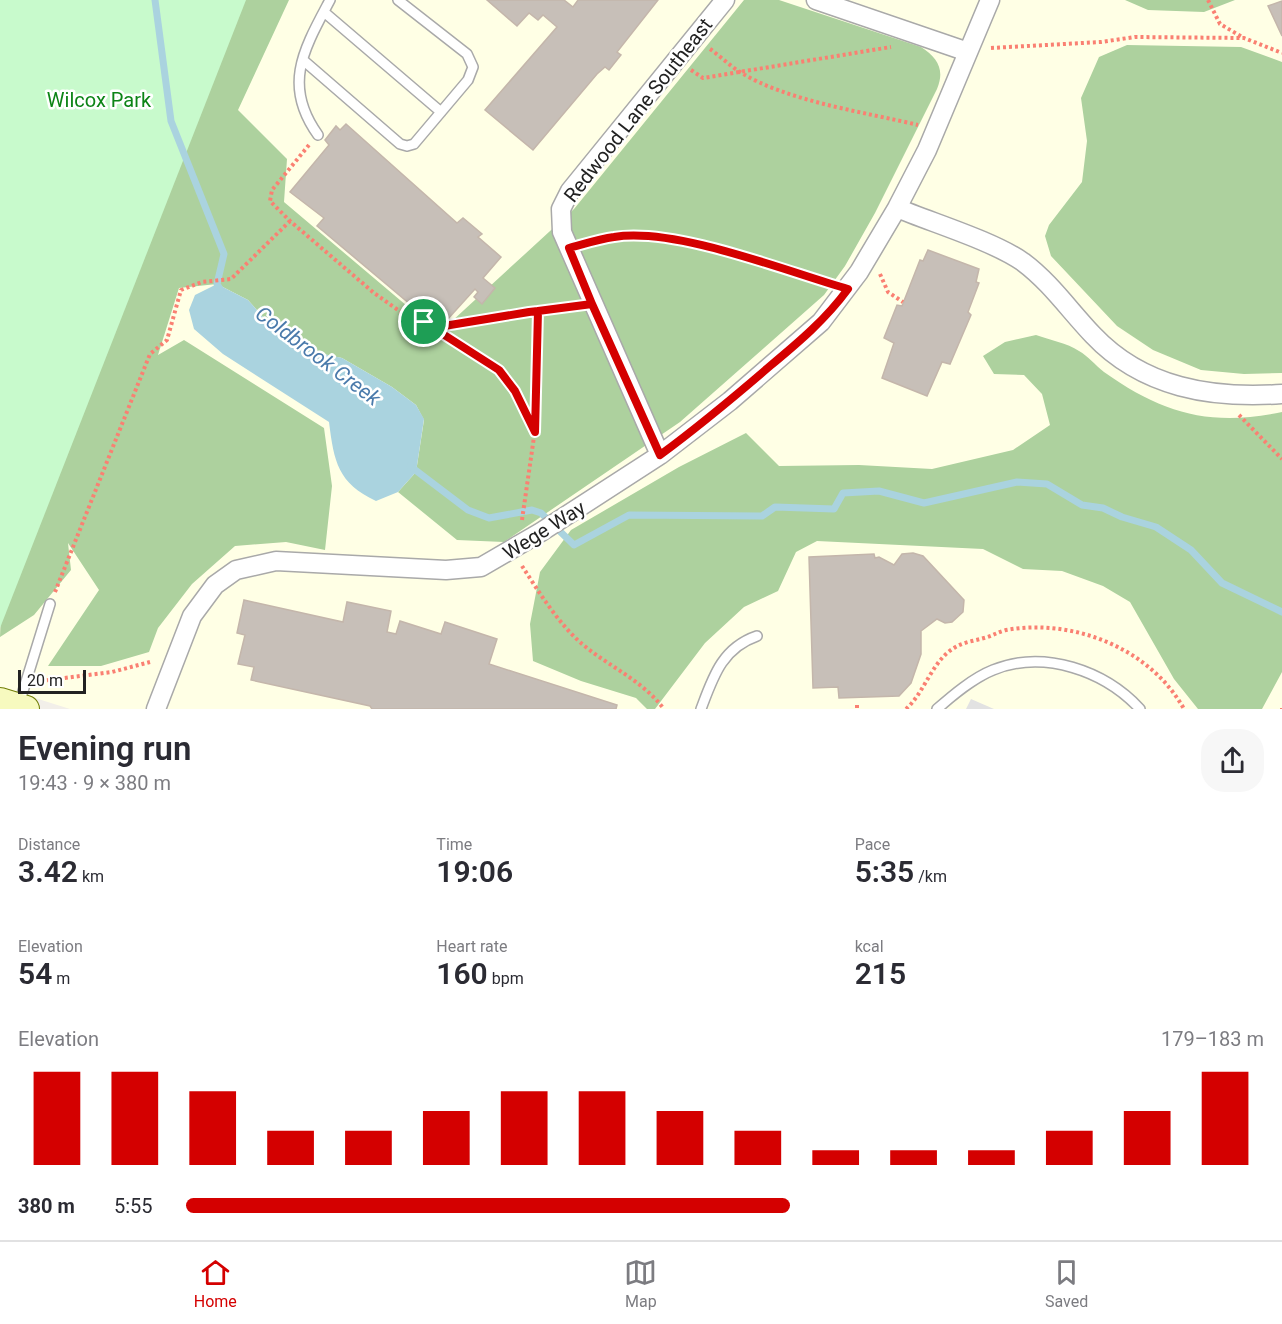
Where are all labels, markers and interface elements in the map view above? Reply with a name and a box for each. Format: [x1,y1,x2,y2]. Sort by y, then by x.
street label: Redwood Lane Southeast [559,13,717,207]
park label: Wilcox Park [47,88,152,112]
pin [398,296,449,347]
water label: Coldbrook Creek [251,301,386,411]
icon: arrive [407,305,440,338]
street label: Wege Way [498,495,590,565]
scale bar [18,667,86,694]
text: 20 m [27,671,63,690]
text: Evening run [18,729,191,768]
button: share [1201,729,1264,792]
text: 19:43 · 9 × 380 m [18,771,171,795]
text: Distance [18,835,80,854]
text: Time [436,835,472,854]
text: Pace [855,835,890,854]
text: 3.42 [18,854,78,889]
text: 19:06 [436,854,513,889]
text: 5:35 [855,854,914,889]
text: km [78,867,104,886]
text: /km [914,867,947,886]
text: Elevation [18,937,83,956]
text: Heart rate [436,937,507,956]
text: kcal [855,937,884,956]
text: 54 [18,956,52,991]
text: 160 [436,956,488,991]
text: 215 [855,956,906,991]
text: m [52,969,70,988]
text: bpm [488,969,524,988]
text: Elevation [18,1027,99,1051]
text: 179–183 m [1161,1027,1264,1051]
text: 380 m [18,1194,75,1218]
text: 5:55 [114,1194,153,1218]
tab: Home [194,1256,237,1311]
tab: Map [624,1256,657,1311]
tab: Saved [1045,1256,1088,1311]

